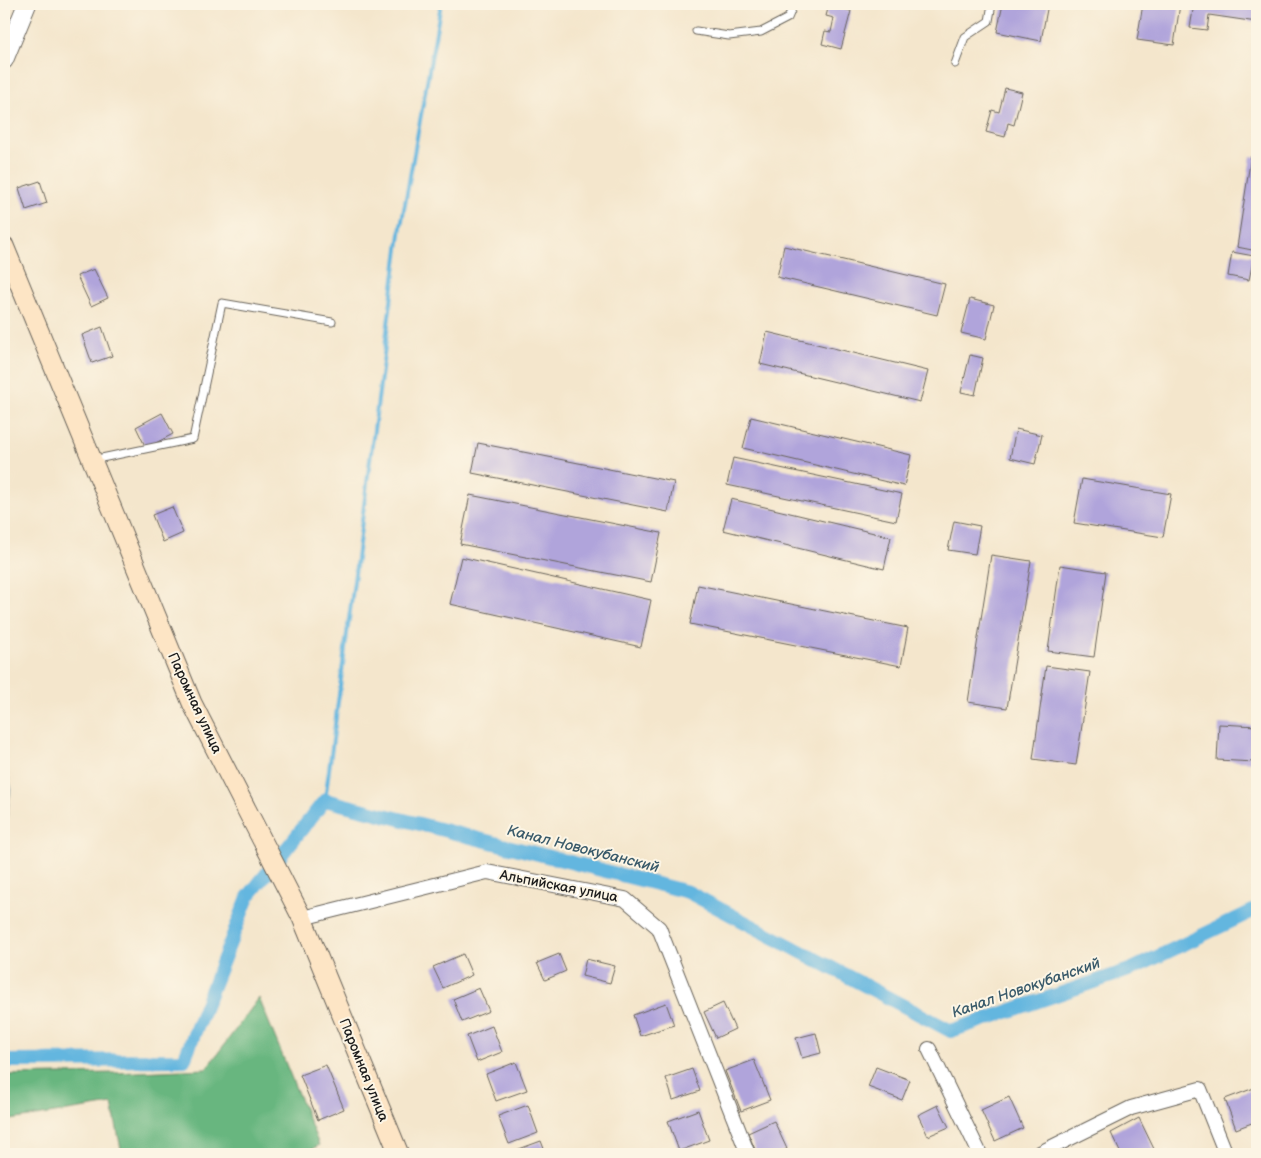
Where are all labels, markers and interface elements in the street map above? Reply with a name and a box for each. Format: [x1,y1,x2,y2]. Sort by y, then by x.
street label: Паромная улица [164,650,226,757]
water label: Канал Новокубанский [505,821,661,877]
street label: Альпийская улица [498,866,620,906]
water label: Канал Новокубанский [949,953,1103,1022]
street label: Паромная улица [336,1016,393,1125]

